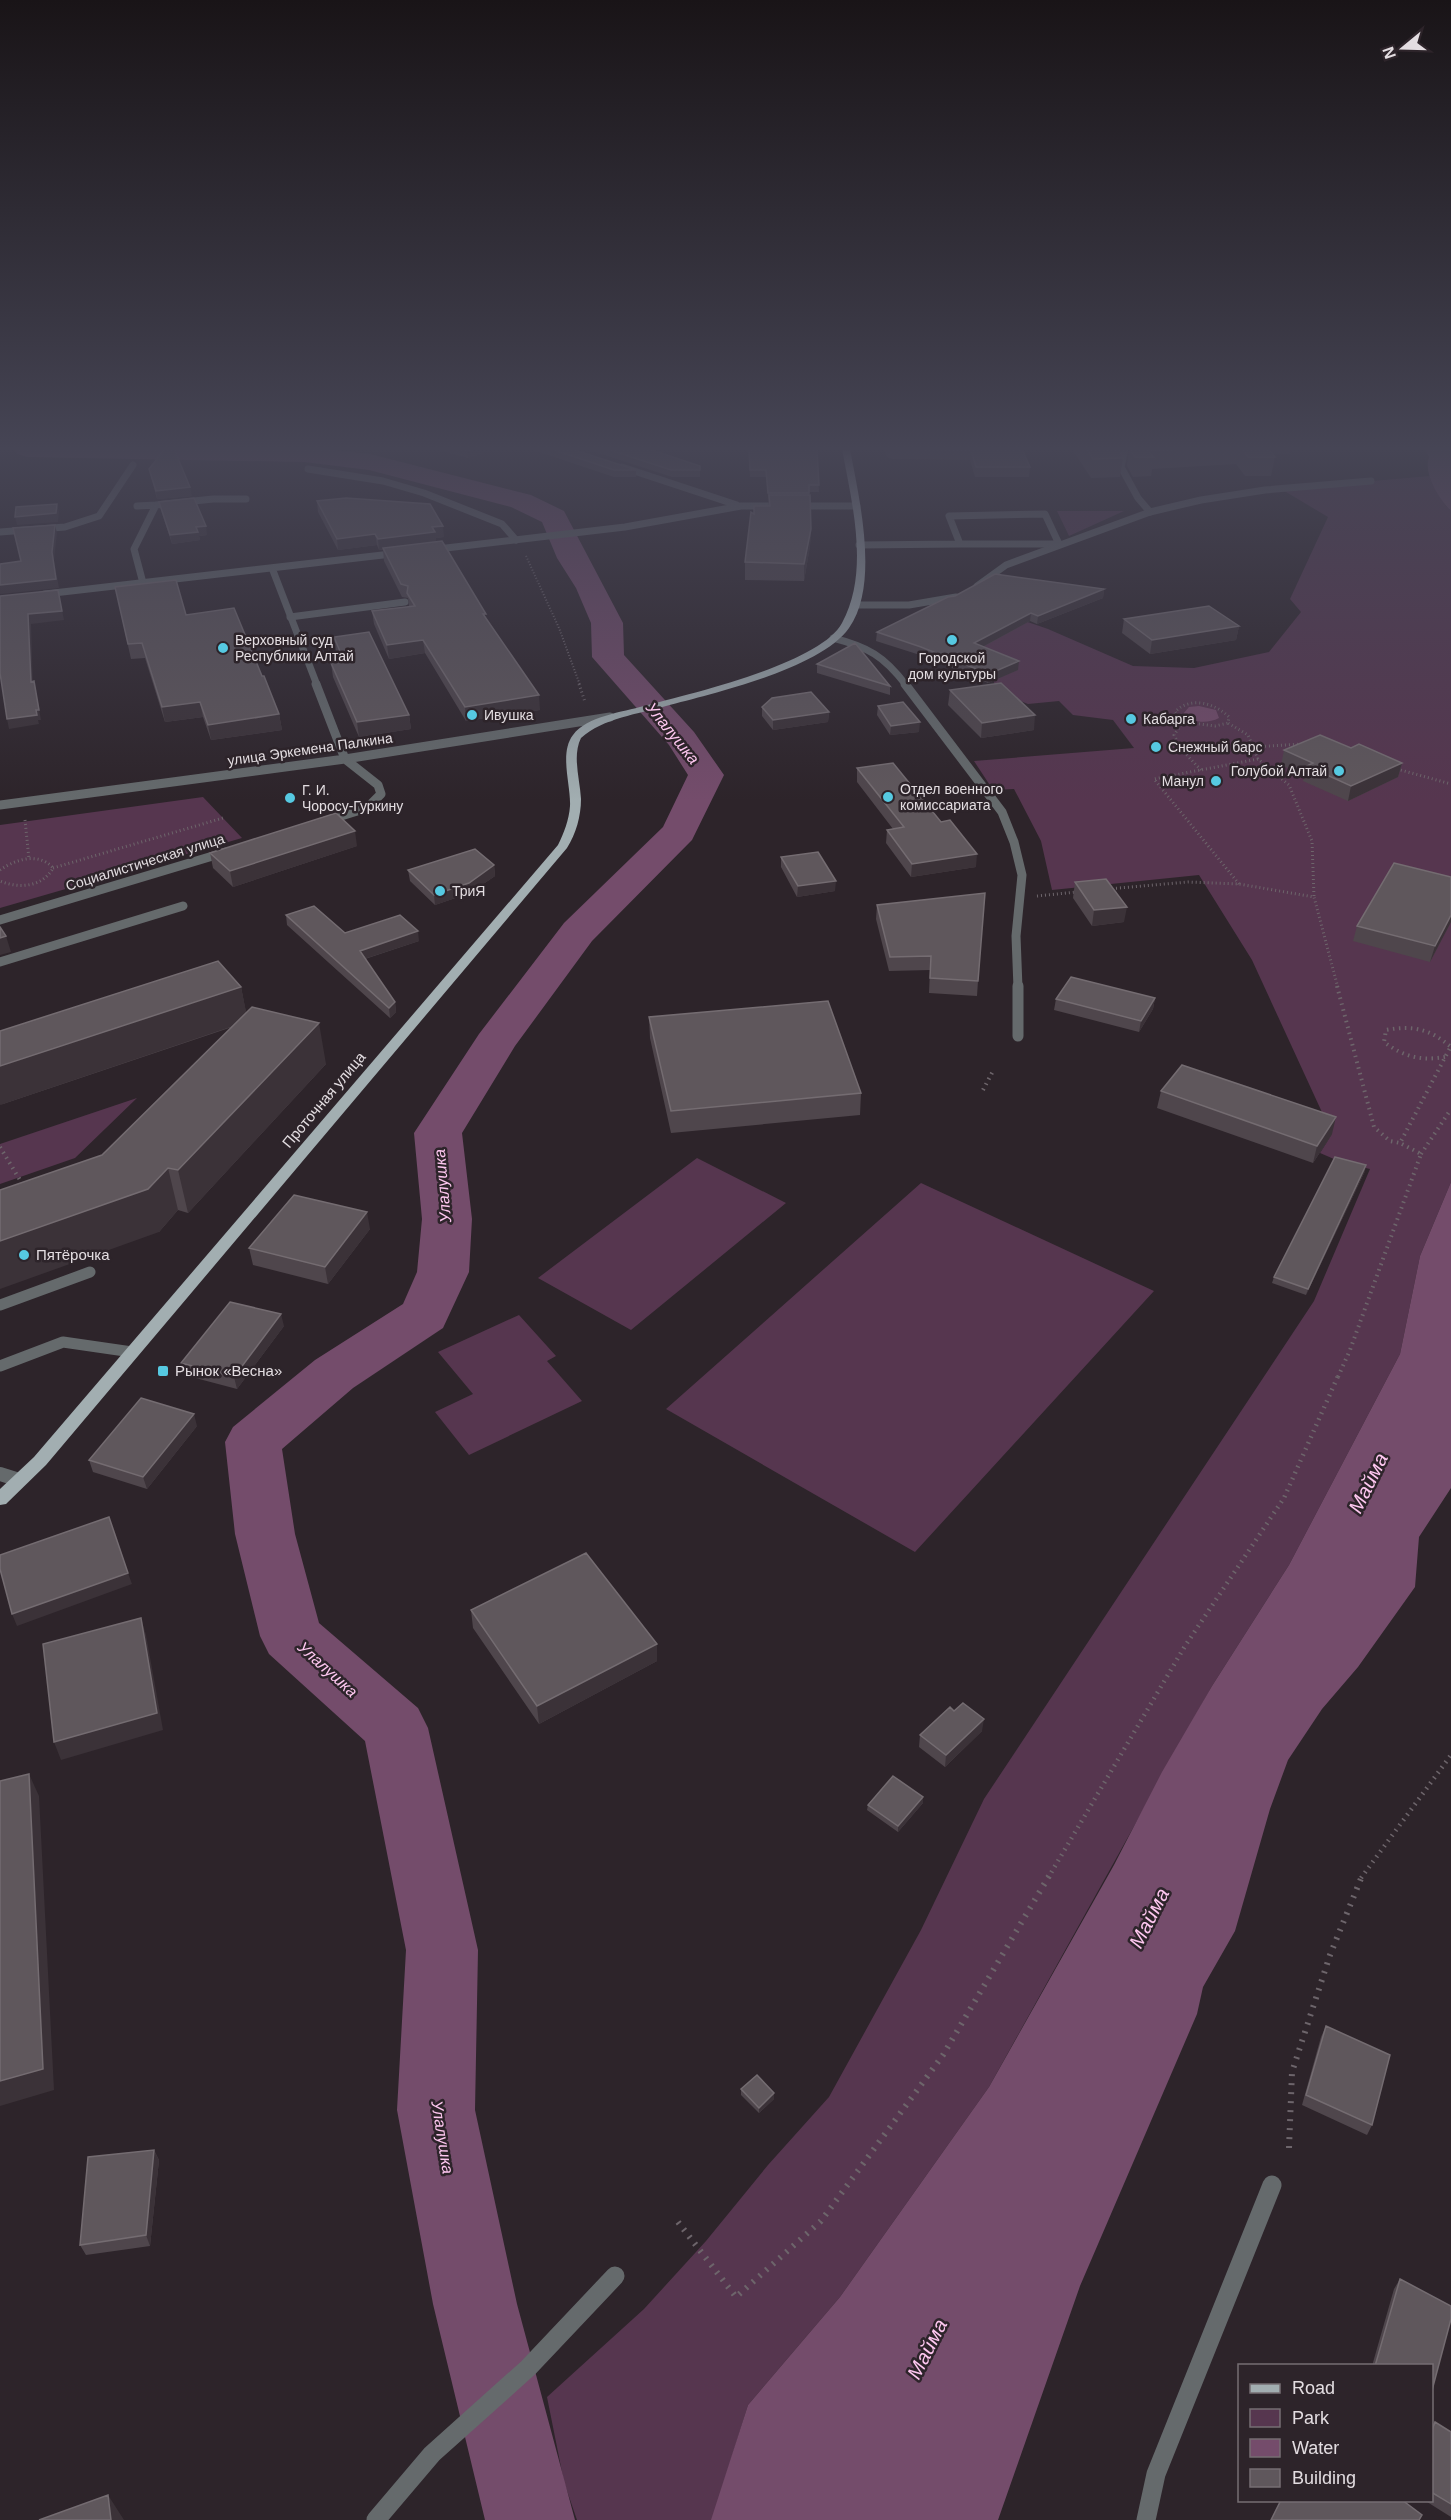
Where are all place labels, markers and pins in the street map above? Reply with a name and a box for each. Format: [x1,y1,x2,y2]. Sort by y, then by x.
place label: Верховный суд Республики Алтай [235,632,354,664]
marker: Городской дом культуры [945,633,959,647]
marker: Верховный суд Республики Алтай [216,641,230,655]
place label: Городской дом культуры [908,650,996,682]
place label: Ивушка [484,707,534,723]
marker: Ивушка [465,708,479,722]
place label: Кабарга [1143,711,1195,727]
marker: Кабарга [1124,712,1138,726]
place label: Снежный барс [1168,739,1263,755]
marker: Снежный барс [1149,740,1163,754]
place label: Голубой Алтай [1231,763,1327,779]
marker: Голубой Алтай [1332,764,1346,778]
place label: Манул [1162,773,1204,789]
marker: Манул [1209,774,1223,788]
place label: Отдел военного комиссариата [900,781,1003,813]
place label: Г. И. Чоросу-Гуркину [302,782,403,814]
marker: Отдел военного комиссариата [881,790,895,804]
marker: Г. И. Чоросу-Гуркину [283,791,297,805]
place label: ТриЯ [452,883,485,899]
marker: ТриЯ [433,884,447,898]
place label: Пятёрочка [36,1246,110,1263]
marker: Пятёрочка [17,1248,31,1262]
place label: Рынок «Весна» [175,1362,282,1379]
marker: Рынок «Весна» [156,1364,170,1378]

